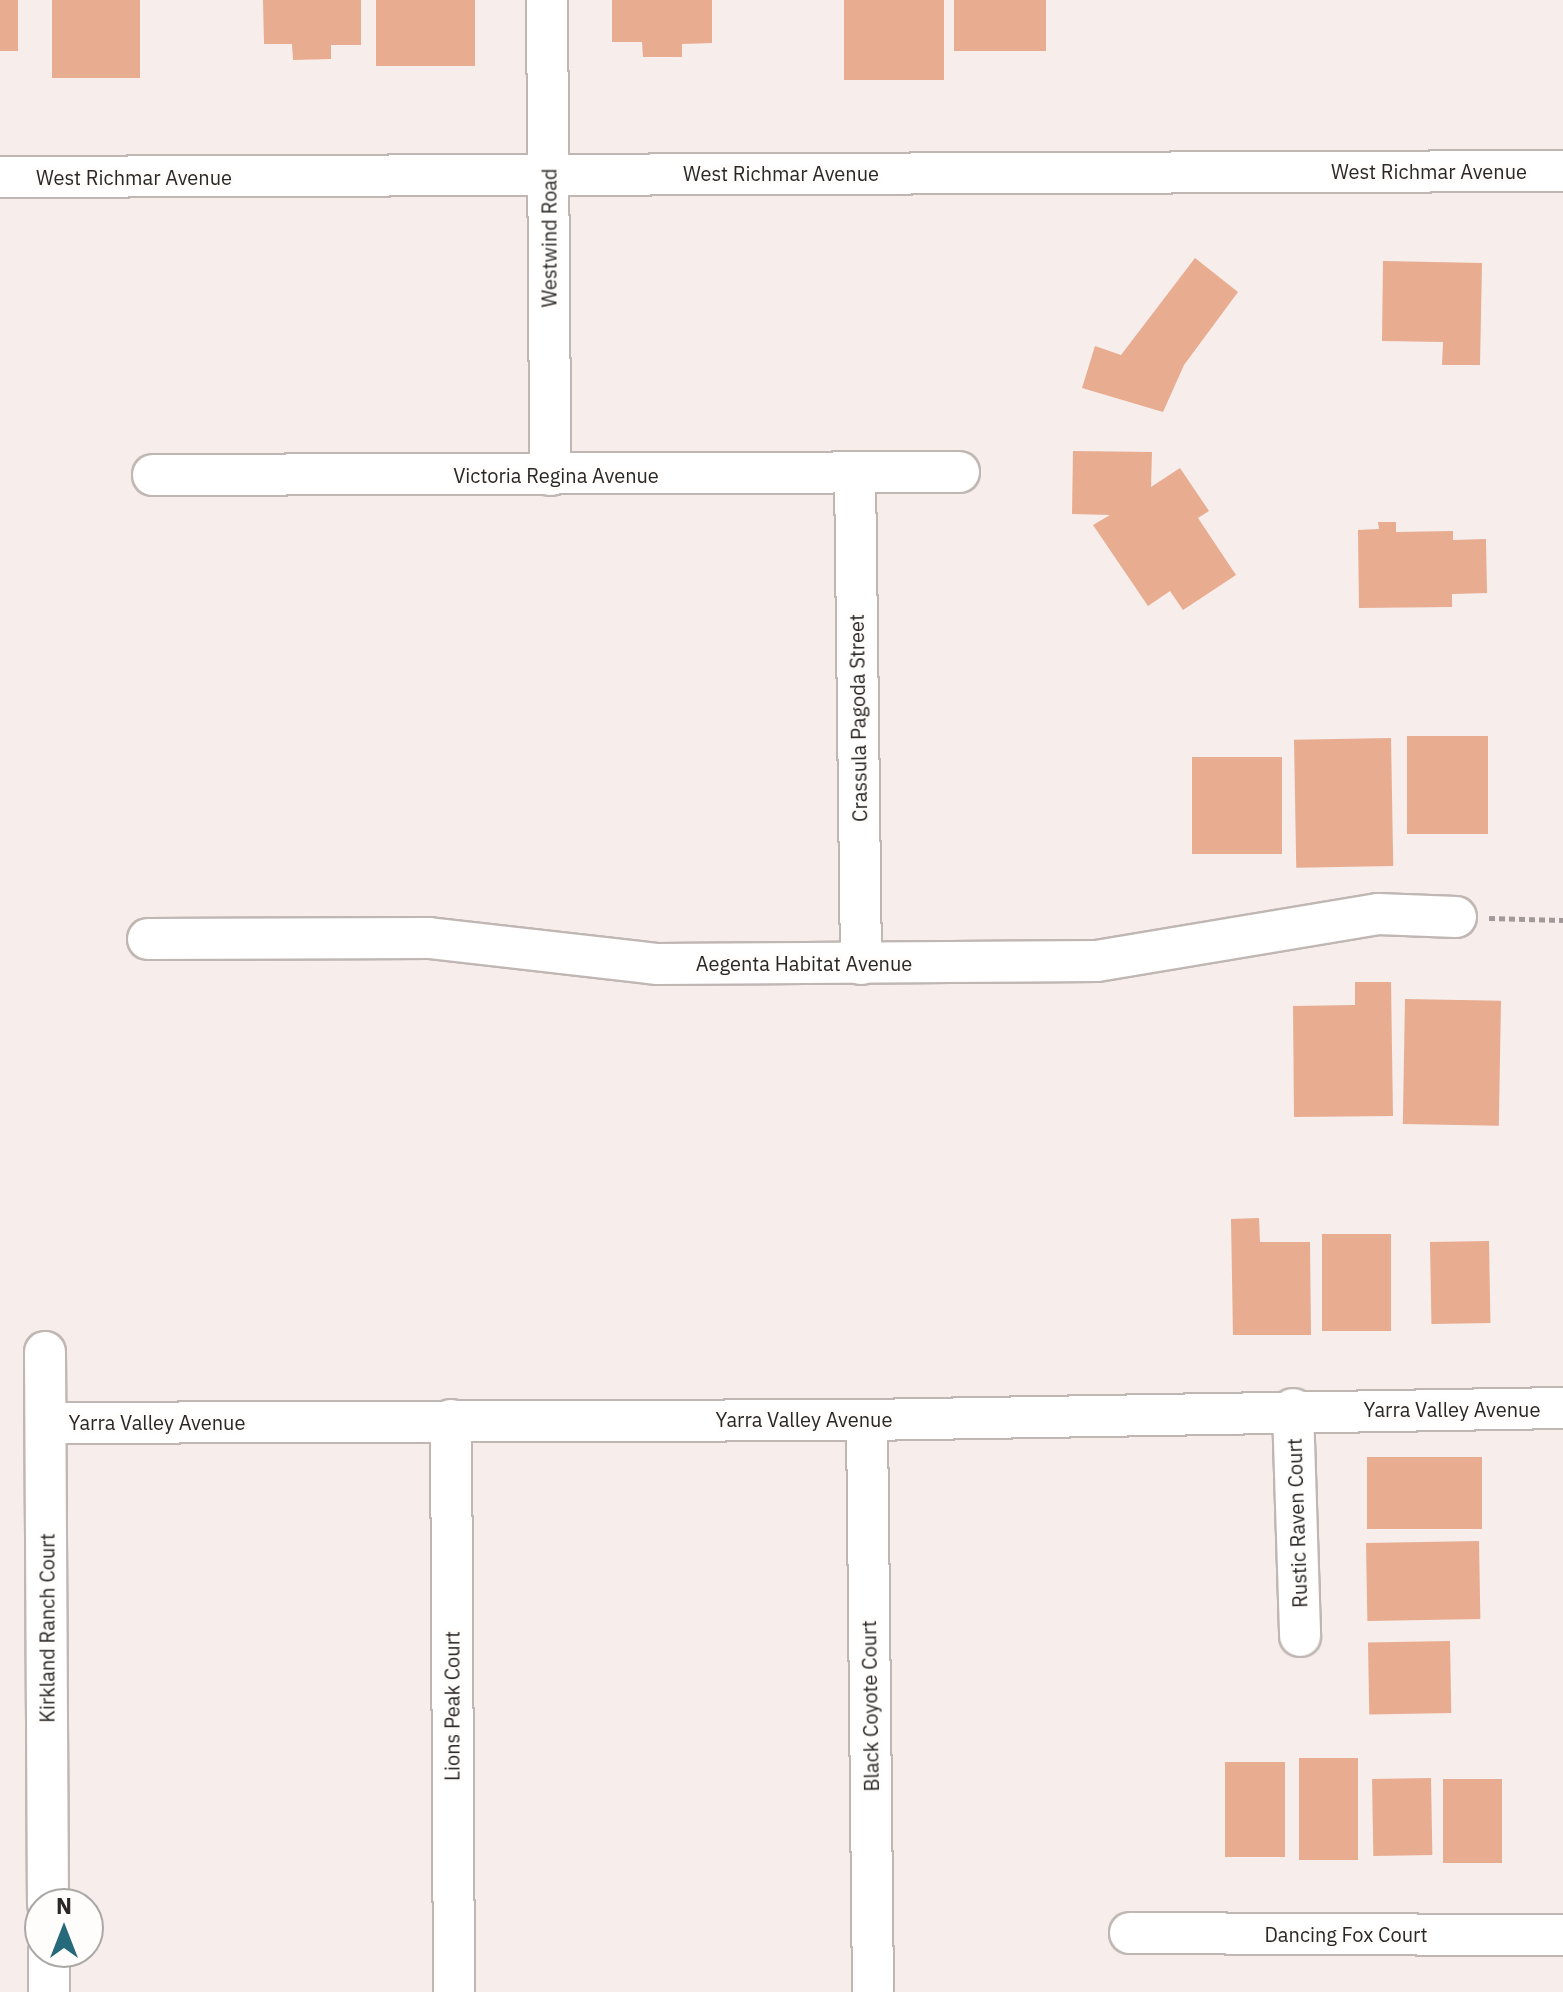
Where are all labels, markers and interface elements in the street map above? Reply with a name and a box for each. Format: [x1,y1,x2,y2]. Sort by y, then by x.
street label: West Richmar Avenue [1331,159,1527,183]
street label: West Richmar Avenue [683,161,879,185]
street label: West Richmar Avenue [36,165,232,189]
street label: Westwind Road [537,168,561,308]
street label: Victoria Regina Avenue [453,463,659,487]
street label: Crassula Pagoda Street [844,614,872,822]
street label: Aegenta Habitat Avenue [696,951,912,975]
street label: Yarra Valley Avenue [1364,1397,1540,1421]
street label: Yarra Valley Avenue [716,1407,892,1431]
street label: Yarra Valley Avenue [69,1410,245,1434]
street label: Rustic Raven Court [1282,1438,1312,1608]
street label: Kirkland Ranch Court [35,1533,59,1723]
street label: Black Coyote Court [857,1620,883,1792]
street label: Lions Peak Court [440,1631,464,1781]
north arrow [24,1888,104,1968]
text: N [56,1891,72,1920]
street label: Dancing Fox Court [1264,1922,1428,1946]

